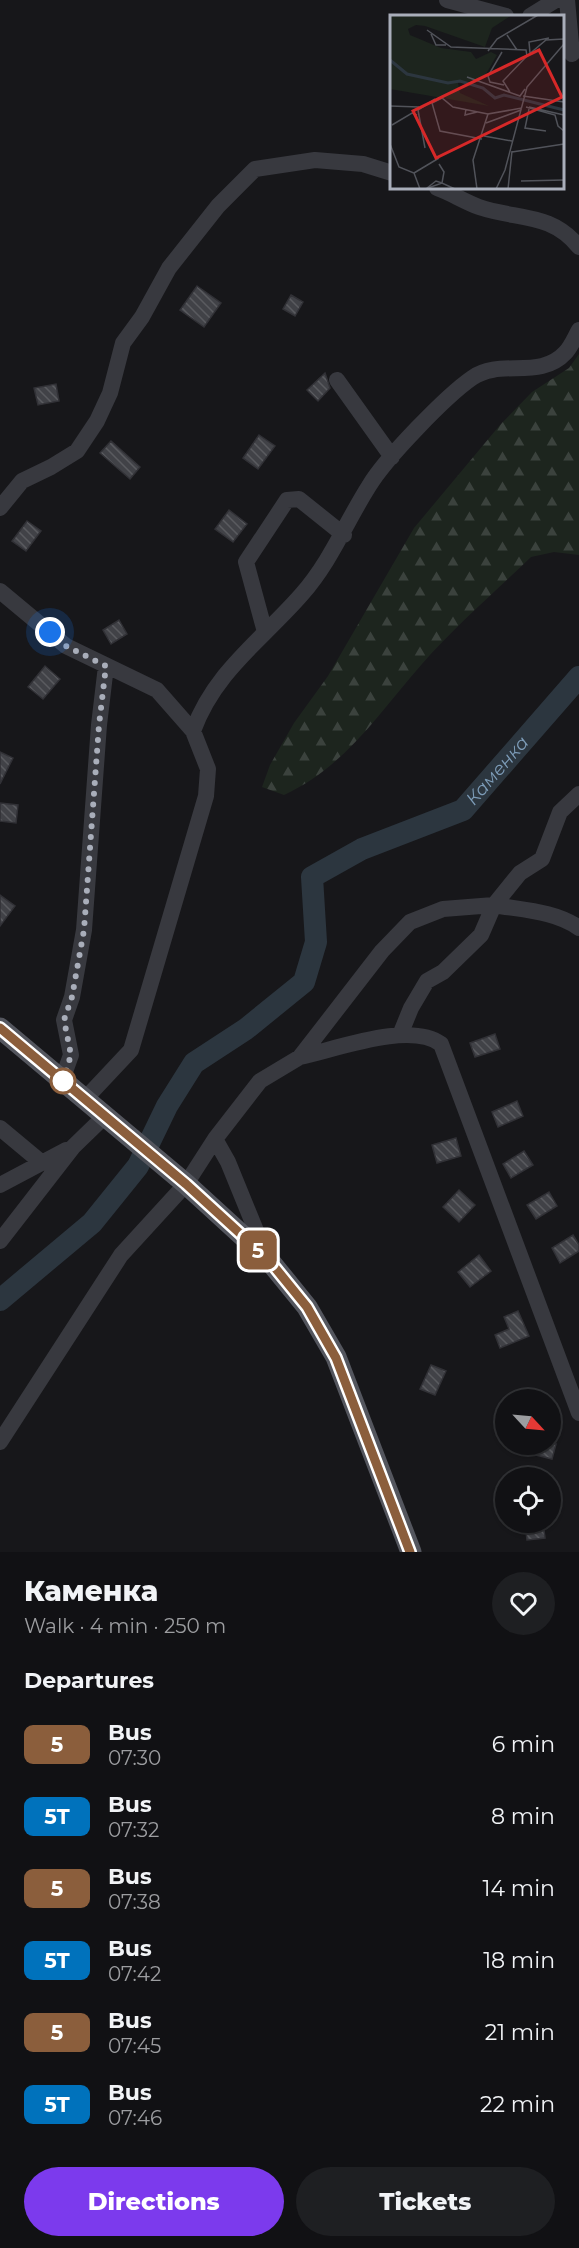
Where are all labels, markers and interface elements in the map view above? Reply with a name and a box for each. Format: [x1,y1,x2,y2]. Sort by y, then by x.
inset map [390,15,564,189]
your location [35,617,65,647]
water label: Каменка [461,732,533,810]
unlabelled marker [50,1068,76,1094]
line badge: 5 [238,1230,278,1270]
text: 5 [252,1238,264,1263]
north arrow [495,1389,561,1455]
map controls [495,1389,561,1533]
button: locate [495,1467,561,1533]
button: heart [492,1572,555,1635]
text: Каменка [24,1574,158,1608]
text: Walk · 4 min · 250 m [24,1614,226,1638]
text: Departures [24,1667,154,1694]
text: Bus [108,1719,152,1746]
text: 6 min [492,1731,555,1758]
text: 5 [51,1732,63,1757]
text: 07:30 [108,1746,161,1770]
text: Bus [108,1791,152,1818]
text: 8 min [491,1803,555,1830]
text: 5Т [44,1804,70,1829]
text: 07:32 [108,1818,159,1842]
text: Bus [108,1863,152,1890]
text: 14 min [483,1875,555,1902]
text: 5 [51,1876,63,1901]
text: 07:38 [108,1890,161,1914]
text: Bus [108,1935,152,1962]
text: 18 min [483,1947,555,1974]
text: 5Т [44,1948,70,1973]
text: 07:42 [108,1962,161,1986]
text: Bus [108,2007,152,2034]
text: 21 min [485,2019,555,2046]
text: 5 [51,2020,63,2045]
text: 07:45 [108,2034,161,2058]
text: Bus [108,2079,152,2106]
text: 22 min [480,2091,555,2118]
text: 5Т [44,2092,70,2117]
text: 07:46 [108,2106,162,2130]
button: Directions [24,2167,284,2236]
button: Tickets [296,2167,555,2236]

